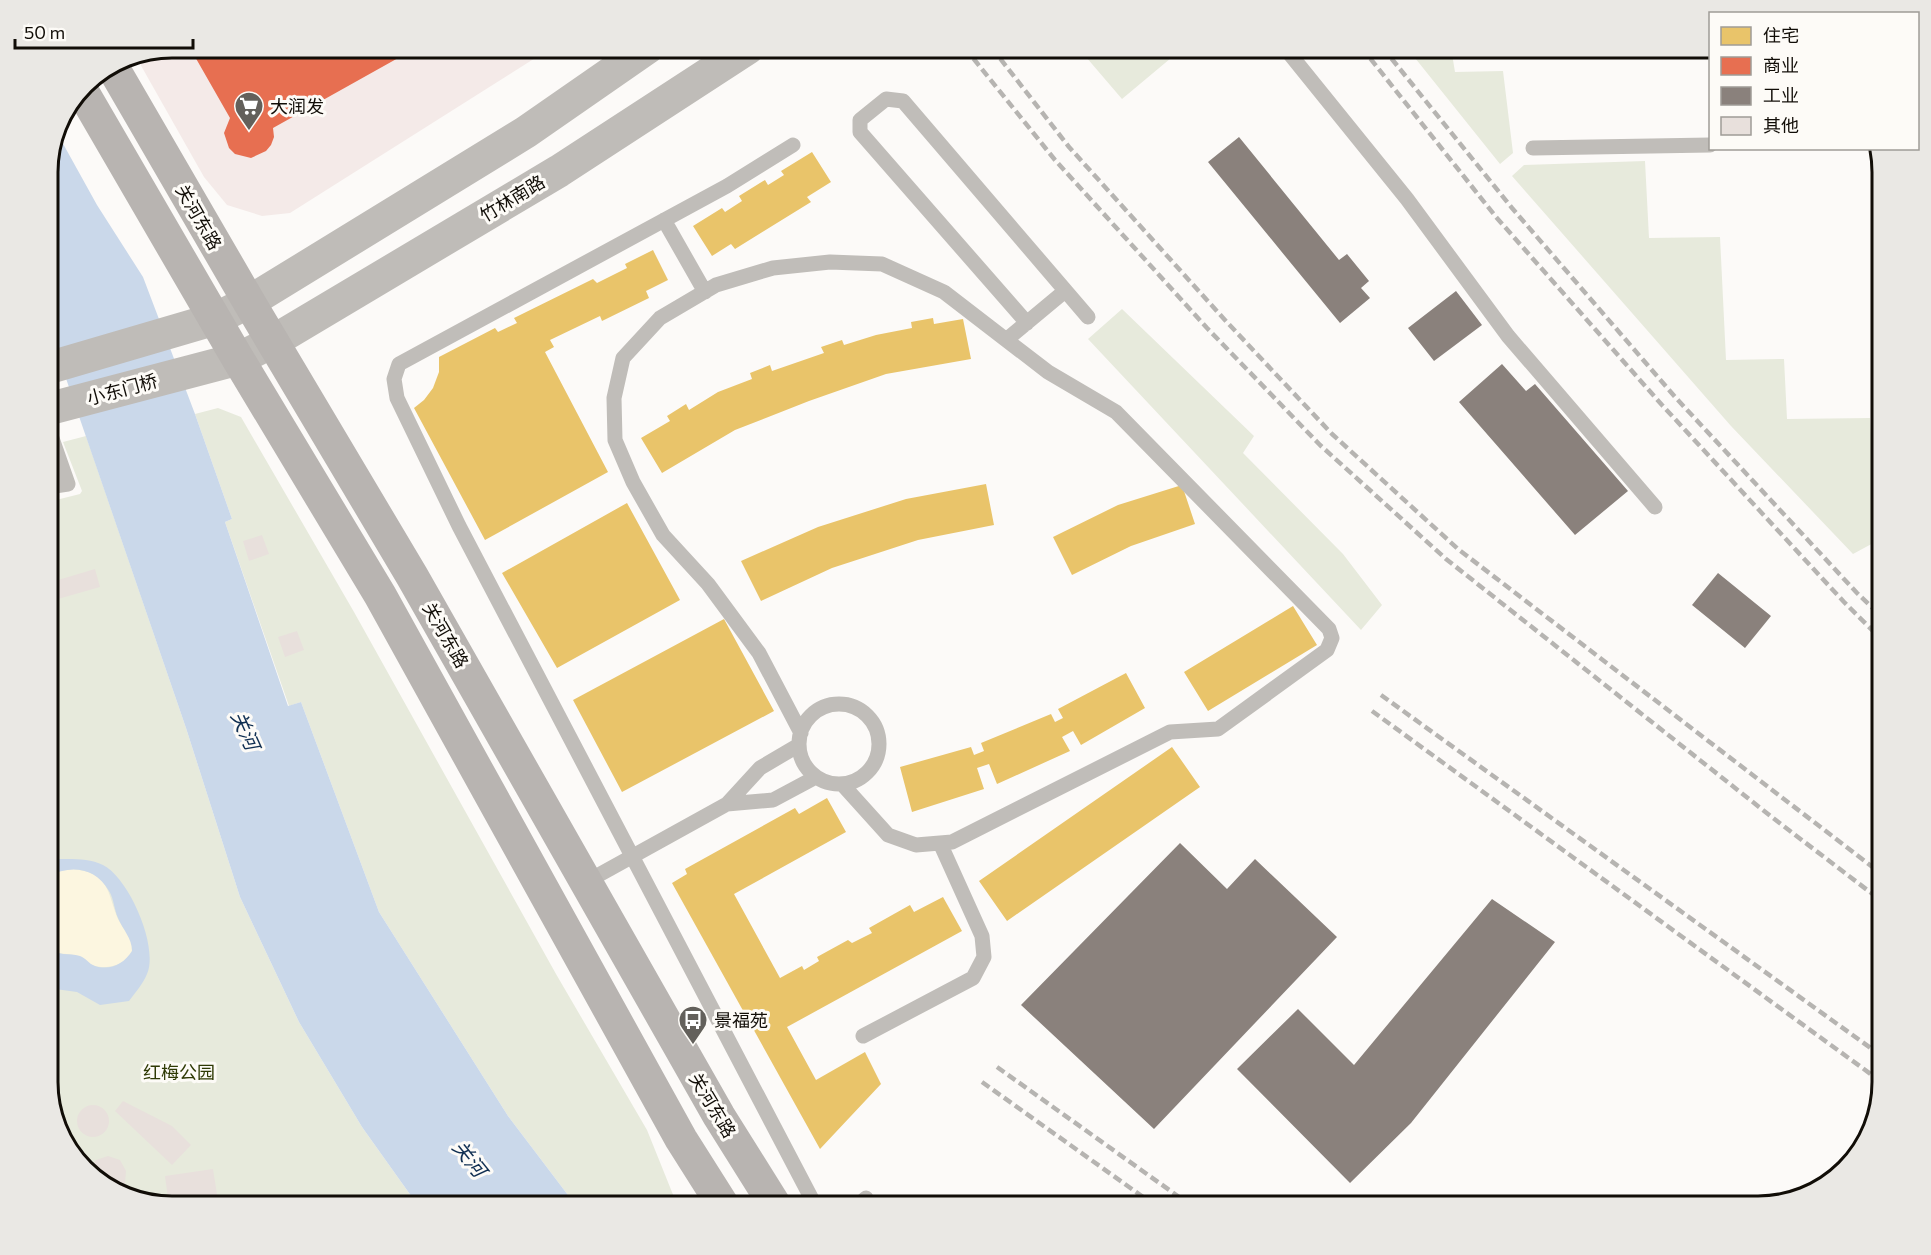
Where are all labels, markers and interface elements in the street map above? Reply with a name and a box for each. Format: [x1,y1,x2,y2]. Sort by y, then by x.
scale bar [15,12,194,50]
legend [1709,12,1919,150]
text: 50 m [24,21,65,43]
text: 住宅 [1763,24,1799,46]
text: 商业 [1763,54,1799,76]
text: 工业 [1763,84,1799,106]
supermarket icon: 大润发 [233,90,265,132]
place label: 大润发 [270,95,324,117]
text: 其他 [1763,114,1799,136]
street label: 竹林南路 [475,170,549,226]
street label: 关河东路 [171,180,227,254]
street label: 小东门桥 [84,369,160,409]
street label: 关河东路 [418,598,474,672]
water label: 关河 [227,707,267,757]
bus stop icon: 景福苑 [677,1004,709,1046]
place label: 景福苑 [714,1009,768,1031]
park label: 红梅公园 [143,1061,215,1083]
street label: 关河东路 [685,1068,741,1142]
water label: 关河 [448,1135,494,1184]

